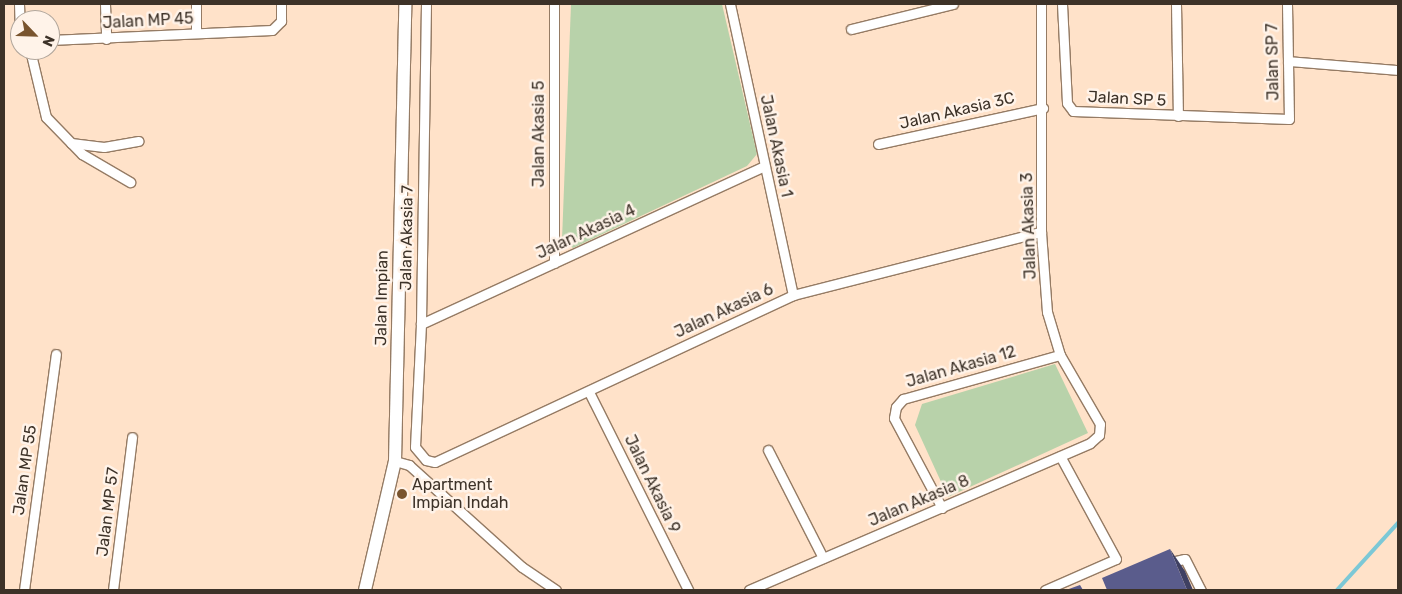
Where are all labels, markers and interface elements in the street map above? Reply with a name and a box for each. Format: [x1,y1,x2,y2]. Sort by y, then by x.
street label: Jalan MP 45 [102,9,194,33]
north arrow [10,10,60,60]
street label: Jalan SP 7 [1263,23,1283,101]
text: N [38,33,58,49]
street label: Jalan Akasia 5 [529,80,549,188]
street label: Jalan SP 5 [1087,87,1167,111]
street label: Jalan Akasia 3C [897,88,1017,134]
street label: Jalan Akasia 1 [756,93,796,199]
street label: Jalan Akasia 3 [1018,172,1040,280]
street label: Jalan Akasia 7 [396,185,418,291]
street label: Jalan Akasia 4 [533,201,639,263]
street label: Jalan Impian [372,250,392,346]
street label: Jalan Akasia 6 [671,280,777,342]
street label: Jalan Akasia 12 [904,342,1018,392]
street label: Jalan MP 55 [9,424,41,516]
street label: Jalan Akasia 9 [620,432,684,536]
street label: Jalan MP 57 [93,466,123,558]
street label: Jalan Akasia 8 [866,471,972,531]
place label: Apartment Impian Indah [412,475,509,513]
marker: Apartment Impian Indah [396,488,408,500]

